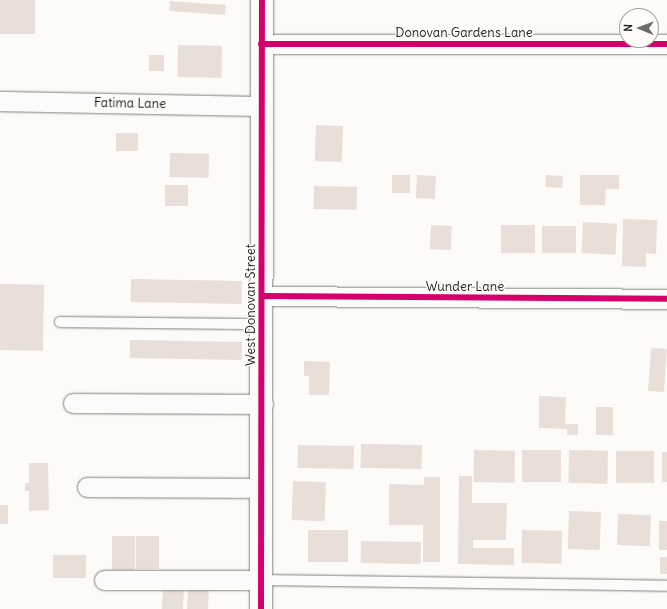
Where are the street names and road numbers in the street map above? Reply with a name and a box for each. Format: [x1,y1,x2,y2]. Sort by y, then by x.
street label: Donovan Gardens Lane [395,25,533,41]
street label: Fatima Lane [94,96,166,112]
street label: West Donovan Street [243,244,259,366]
street label: Wunder Lane [426,279,504,295]

